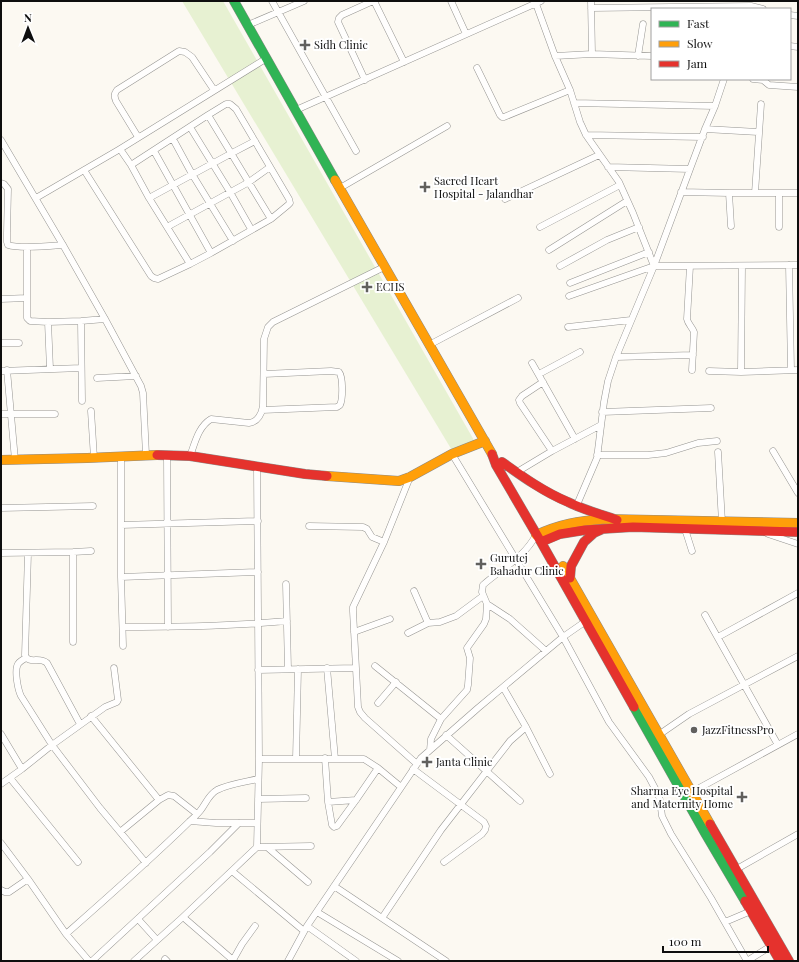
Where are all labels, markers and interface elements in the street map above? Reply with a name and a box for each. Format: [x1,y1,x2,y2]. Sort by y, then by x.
north arrow [8,8,48,48]
legend [651,8,791,80]
text: N [24,10,32,25]
text: Fast [687,15,710,31]
text: Slow [687,35,713,51]
place label: Sidh Clinic [314,37,368,52]
marker: Sidh Clinic [299,39,311,51]
text: Jam [686,55,708,71]
place label: Sacred Heart Hospital - Jalandhar [434,173,534,201]
marker: Sacred Heart Hospital - Jalandhar [419,181,431,193]
place label: ECHS [376,279,405,294]
marker: ECHS [361,281,373,293]
place label: Gurutej Bahadur Clinic [490,550,564,578]
marker: Gurutej Bahadur Clinic [475,558,487,570]
place label: JazzFitnessPro [701,722,774,737]
marker: JazzFitnessPro [689,725,699,735]
place label: Janta Clinic [435,754,492,769]
marker: Janta Clinic [421,756,433,768]
place label: Sharma Eye Hospital and Maternity Home [631,783,733,811]
marker: Sharma Eye Hospital and Maternity Home [736,791,748,803]
scale bar [663,928,768,954]
text: 100 m [669,933,702,949]

